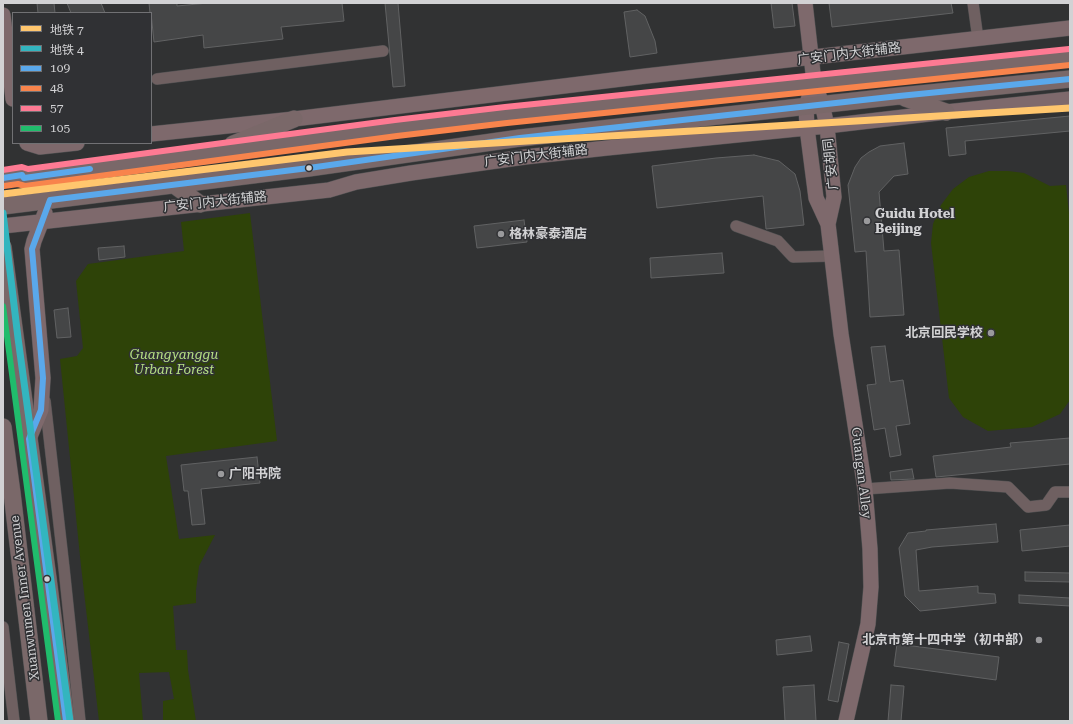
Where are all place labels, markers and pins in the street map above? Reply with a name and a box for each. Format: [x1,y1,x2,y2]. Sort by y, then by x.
unlabelled marker [304,163,314,173]
place label: Guidu Hotel Beijing [875,206,955,237]
marker: Guidu Hotel Beijing [862,216,872,226]
place label: 格林豪泰酒店 [509,226,587,242]
marker: 格林豪泰酒店 [496,229,506,239]
place label: 北京回民学校 [905,325,983,341]
marker: 北京回民学校 [986,328,996,338]
place label: 广阳书院 [229,466,281,482]
marker: 广阳书院 [216,469,226,479]
unlabelled marker [42,574,52,584]
place label: 北京市第十四中学（初中部） [862,632,1031,648]
marker: 北京市第十四中学（初中部） [1034,635,1044,645]

